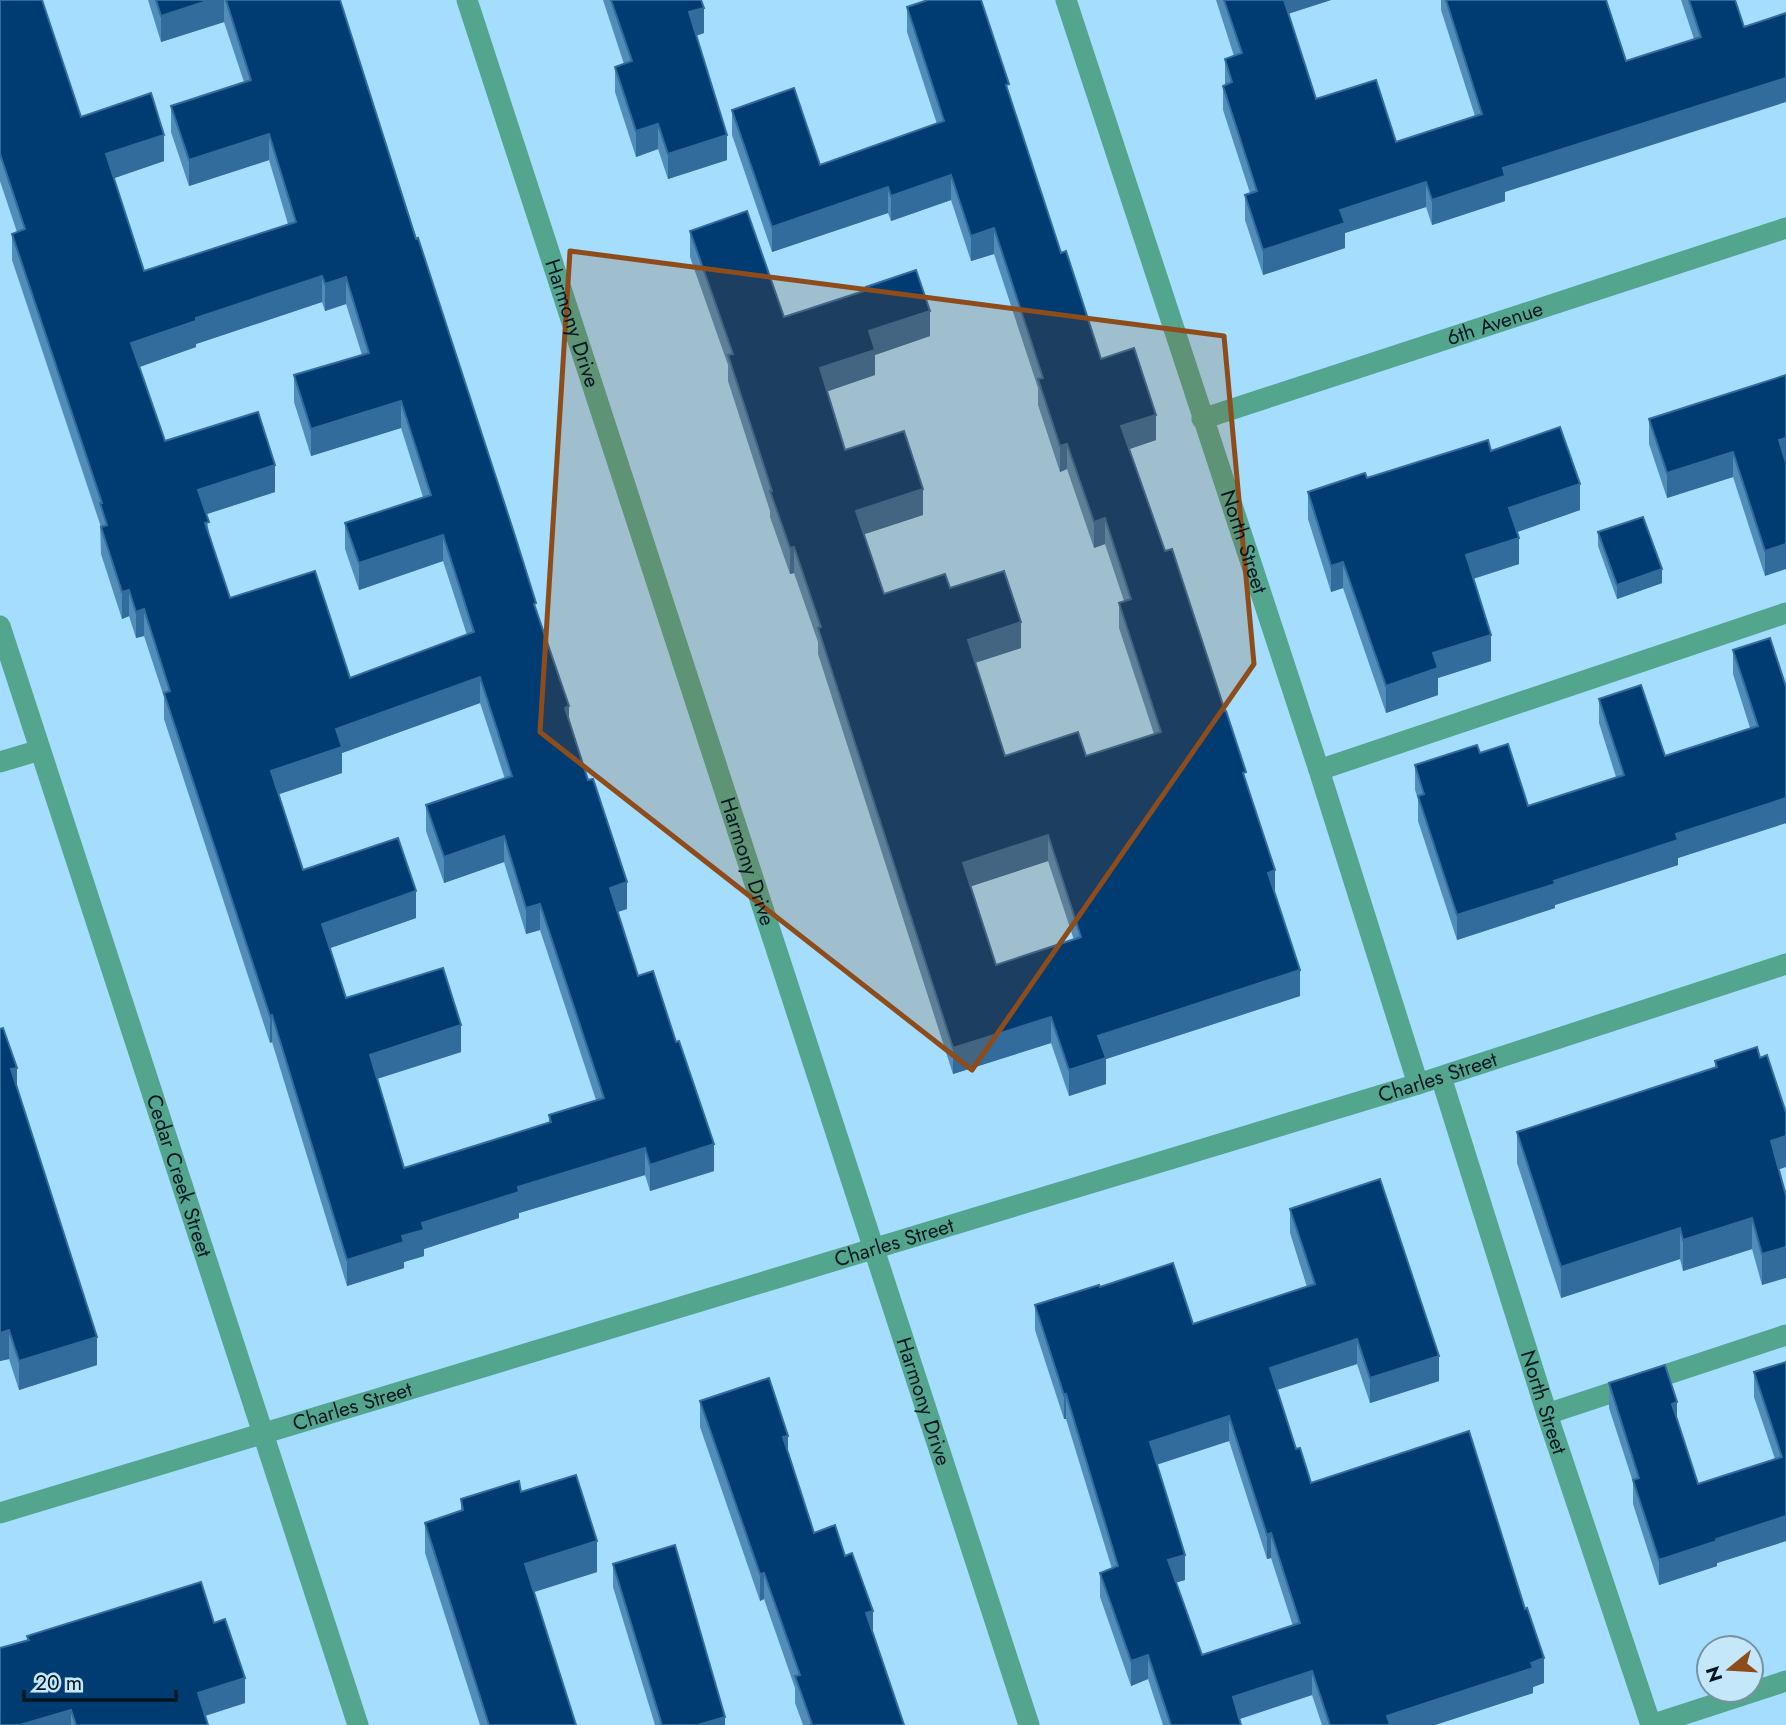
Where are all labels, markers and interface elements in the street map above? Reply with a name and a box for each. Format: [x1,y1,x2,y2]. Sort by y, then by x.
street label: Harmony Drive [537,255,607,392]
street label: 6th Avenue [1443,293,1547,353]
street label: North Street [1213,486,1275,597]
street label: Harmony Drive [713,793,783,930]
street label: Charles Street [1374,1044,1501,1110]
street label: Cedar Creek Street [139,1090,220,1261]
street label: Charles Street [831,1210,957,1275]
street label: Harmony Drive [889,1333,959,1470]
street label: North Street [1513,1347,1574,1458]
street label: Charles Street [289,1374,416,1439]
north arrow [1695,1634,1765,1704]
scale bar [24,1658,177,1702]
text: N [1699,1663,1729,1685]
text: 20 m [35,1668,82,1698]

